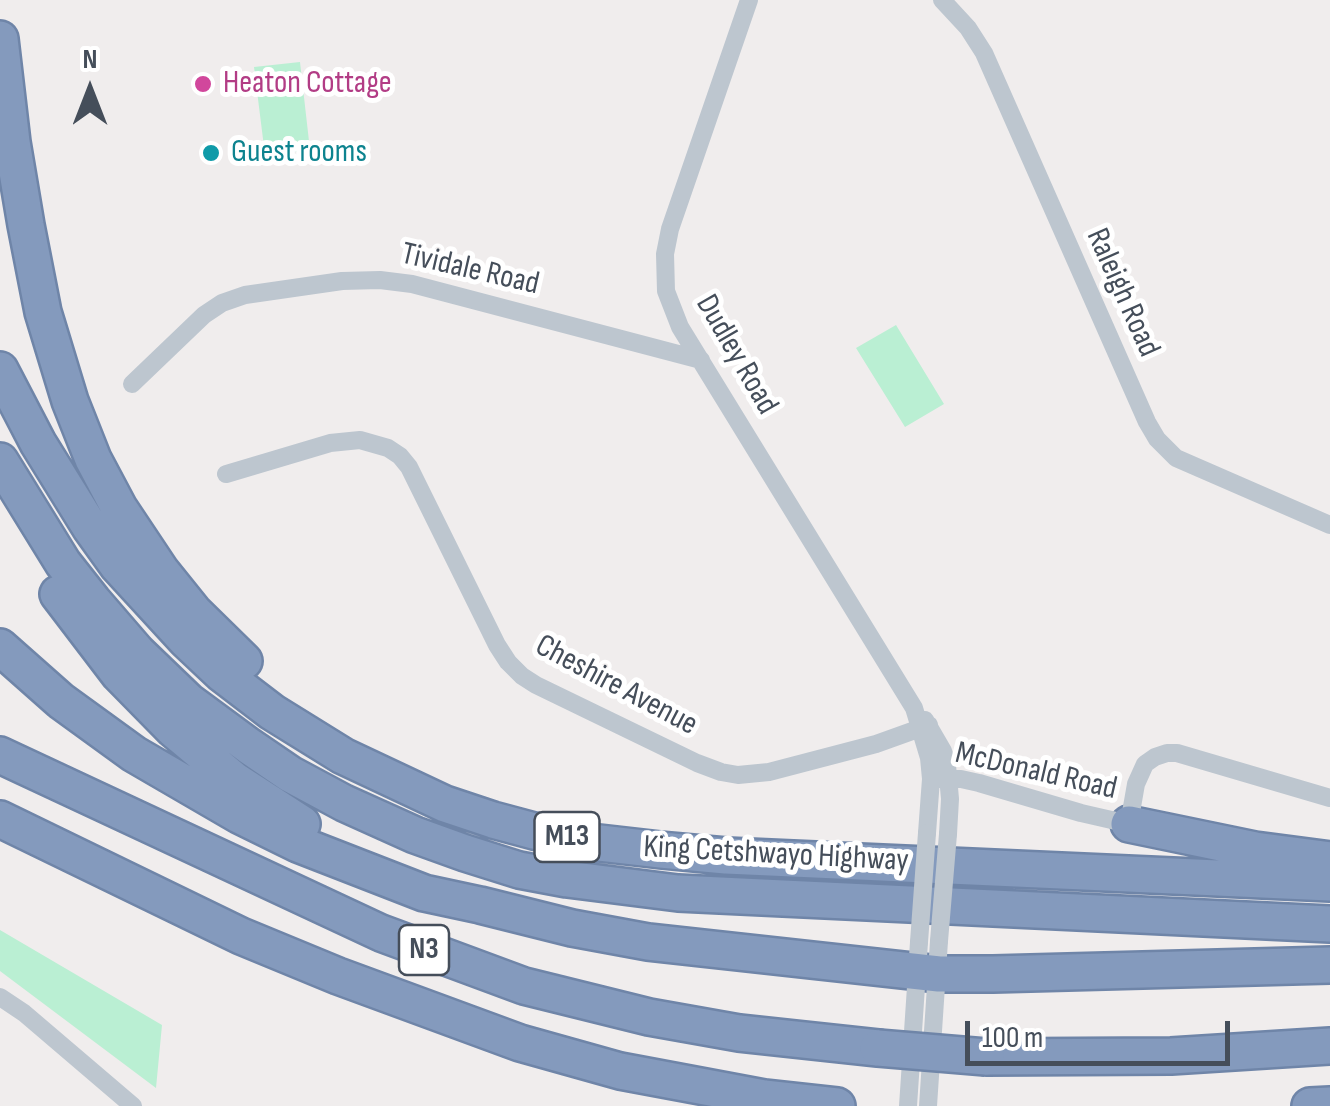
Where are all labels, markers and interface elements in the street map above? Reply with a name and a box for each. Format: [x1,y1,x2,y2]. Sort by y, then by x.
north arrow [40,40,140,140]
text: N [83,43,97,76]
place label: Heaton Cottage [223,65,392,103]
marker: Heaton Cottage [192,73,214,95]
place label: Guest rooms [231,134,367,172]
marker: Guest rooms [200,142,222,164]
street label: Raleigh Road [1077,223,1167,363]
street label: Tividale Road [397,236,543,304]
street label: Dudley Road [686,288,786,422]
street label: Cheshire Avenue [528,627,704,745]
street label: McDonald Road [952,735,1120,809]
road number: M13 [534,812,600,862]
street label: King Cetshwayo Highway [642,829,910,881]
road number: N3 [399,925,449,975]
scale bar [970,1001,1235,1063]
text: 100 m [982,1020,1043,1056]

